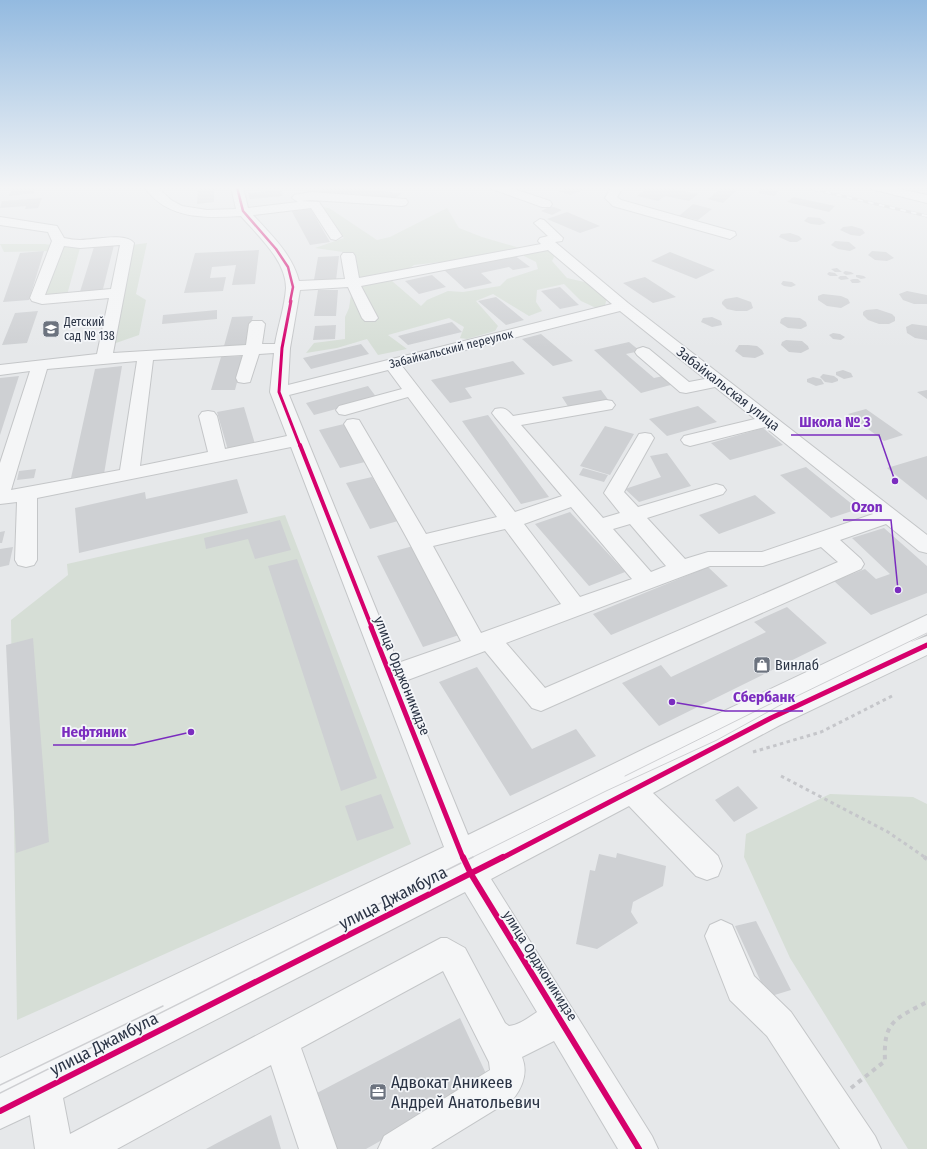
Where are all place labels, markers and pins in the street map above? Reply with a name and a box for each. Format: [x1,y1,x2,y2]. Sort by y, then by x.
place label: Детский сад № 138 [63,315,115,343]
school or university icon: Детский сад № 138 [41,319,61,339]
callout: Школа № 3 [791,408,879,435]
callout: Ozon [843,493,891,520]
shop icon: Винлаб [752,655,772,675]
place label: Винлаб [775,657,819,674]
callout: Сбербанк [725,684,803,711]
callout: Нефтяник [53,718,134,745]
place label: Адвокат Аникеев Андрей Анатольевич [391,1072,540,1113]
office icon: Адвокат Аникеев Андрей Анатольевич [368,1082,388,1102]

